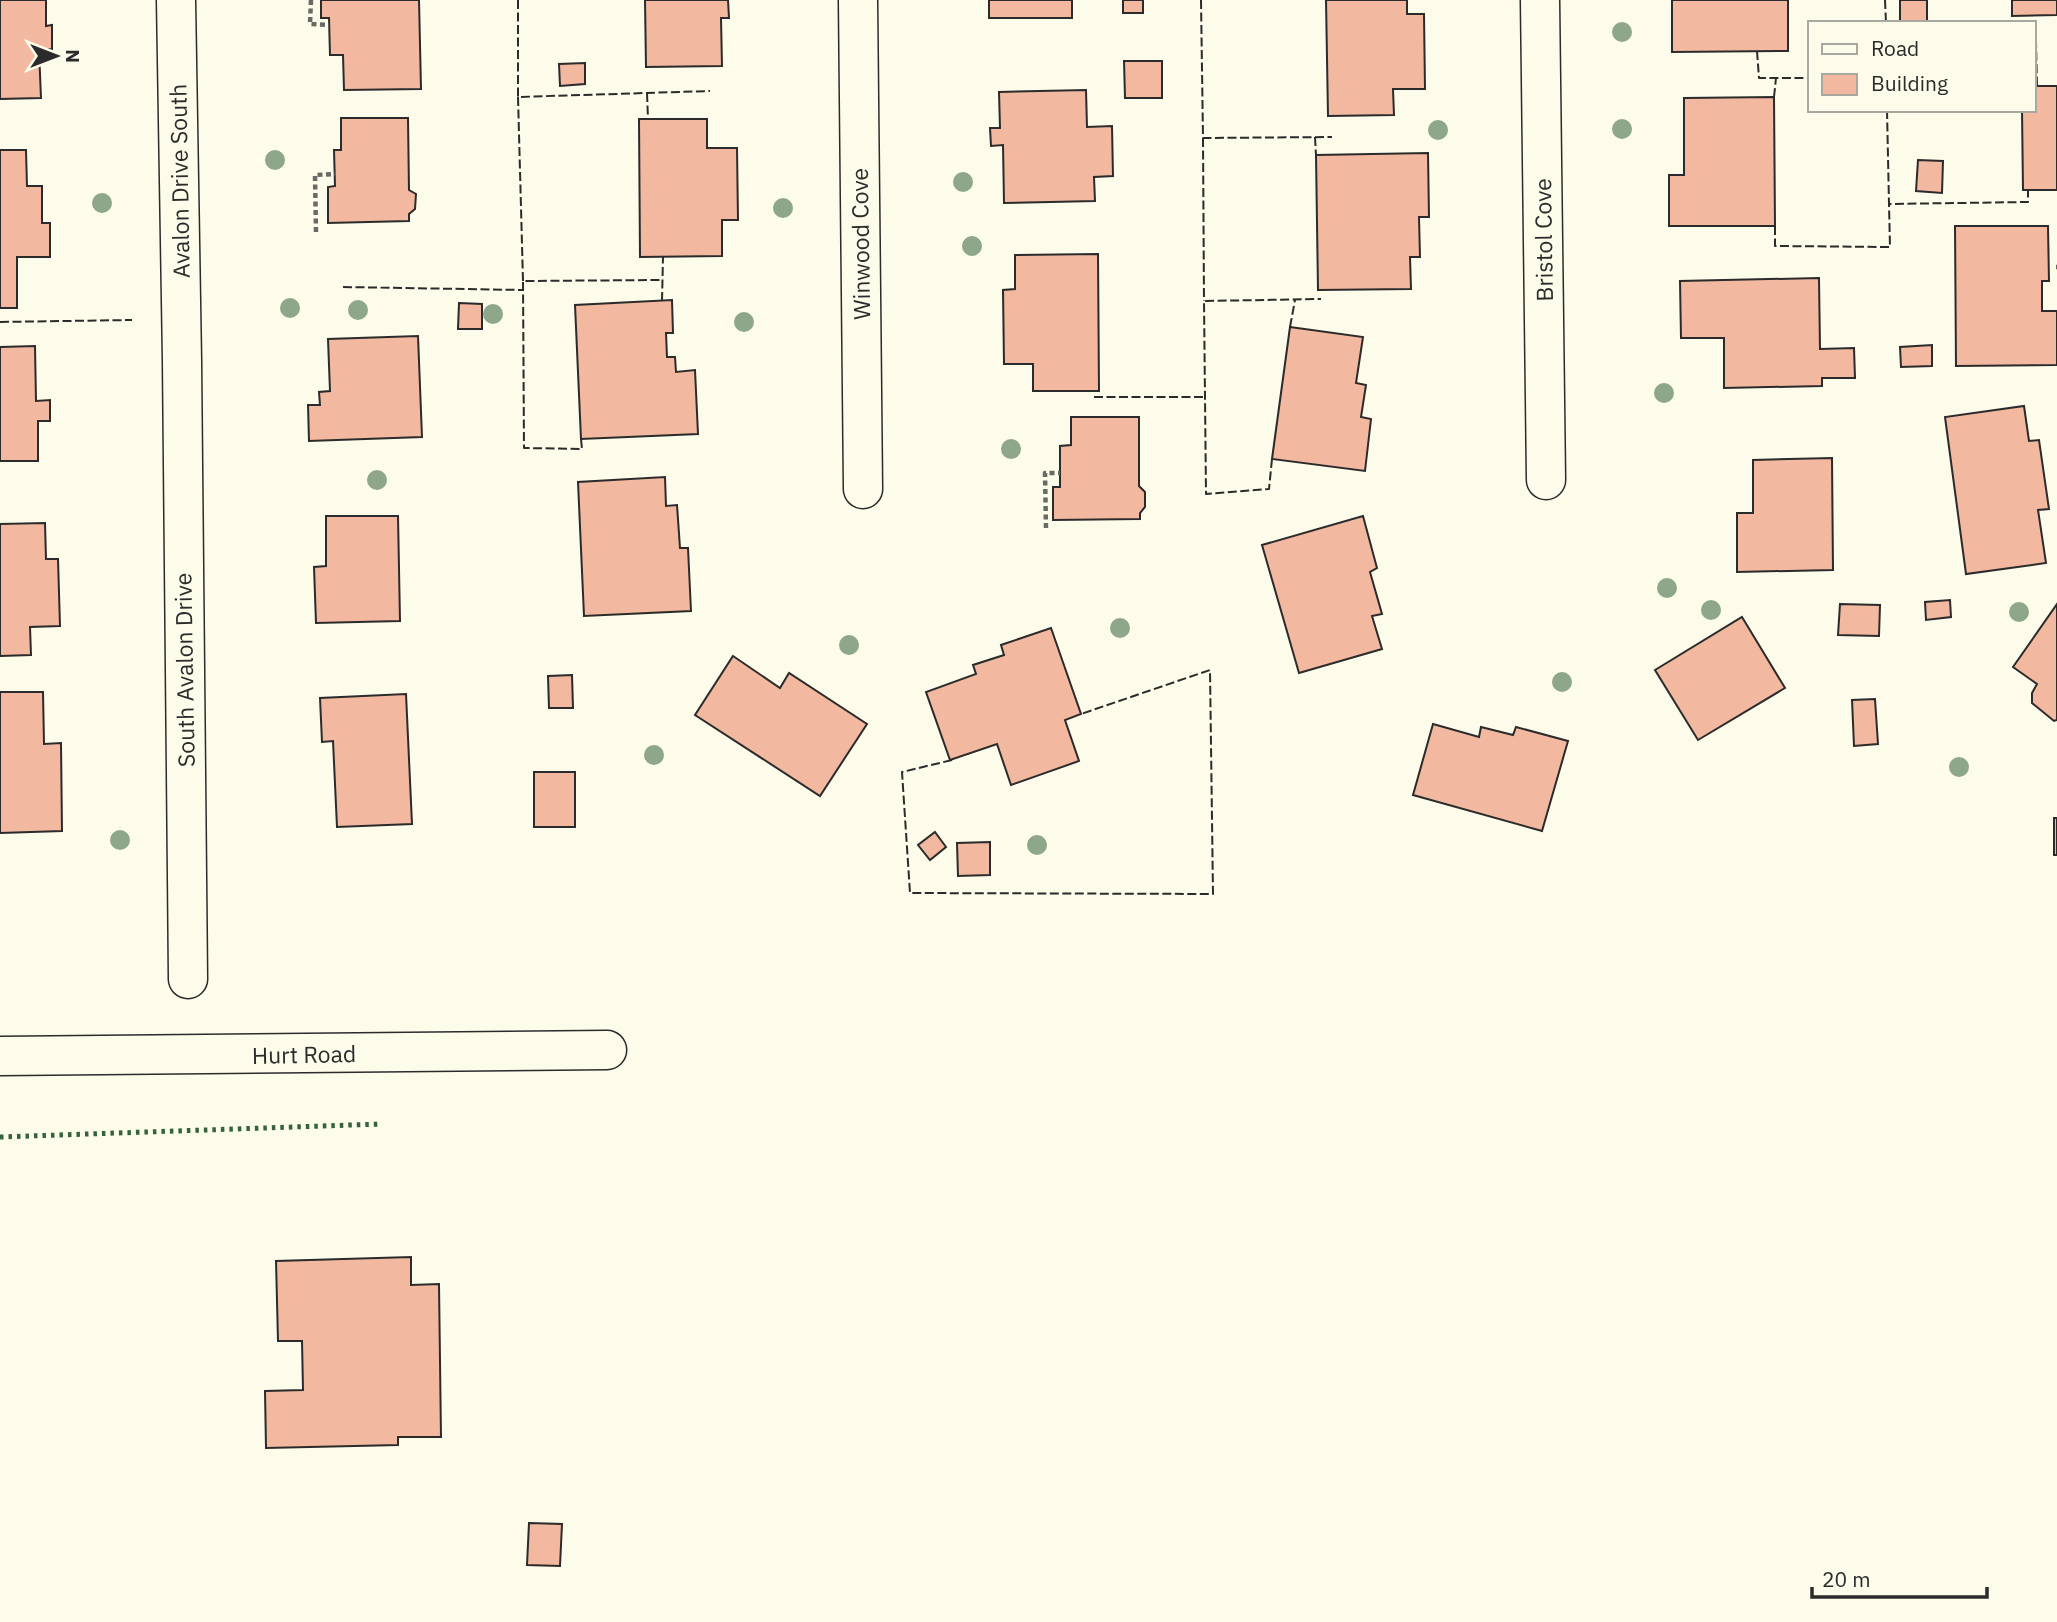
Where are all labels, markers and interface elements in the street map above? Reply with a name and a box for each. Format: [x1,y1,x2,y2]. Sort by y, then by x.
north arrow [21,21,91,91]
legend [1808,21,2036,112]
text: Road [1871,34,1919,62]
text: N [61,49,85,63]
text: Building [1871,69,1948,97]
street label: Avalon Drive South [162,83,196,279]
street label: Winwood Cove [844,168,876,320]
street label: Bristol Cove [1527,178,1559,302]
street label: South Avalon Drive [167,572,201,768]
street label: Hurt Road [252,1038,356,1070]
scale bar [1812,1556,1987,1600]
text: 20 m [1822,1565,1871,1593]

